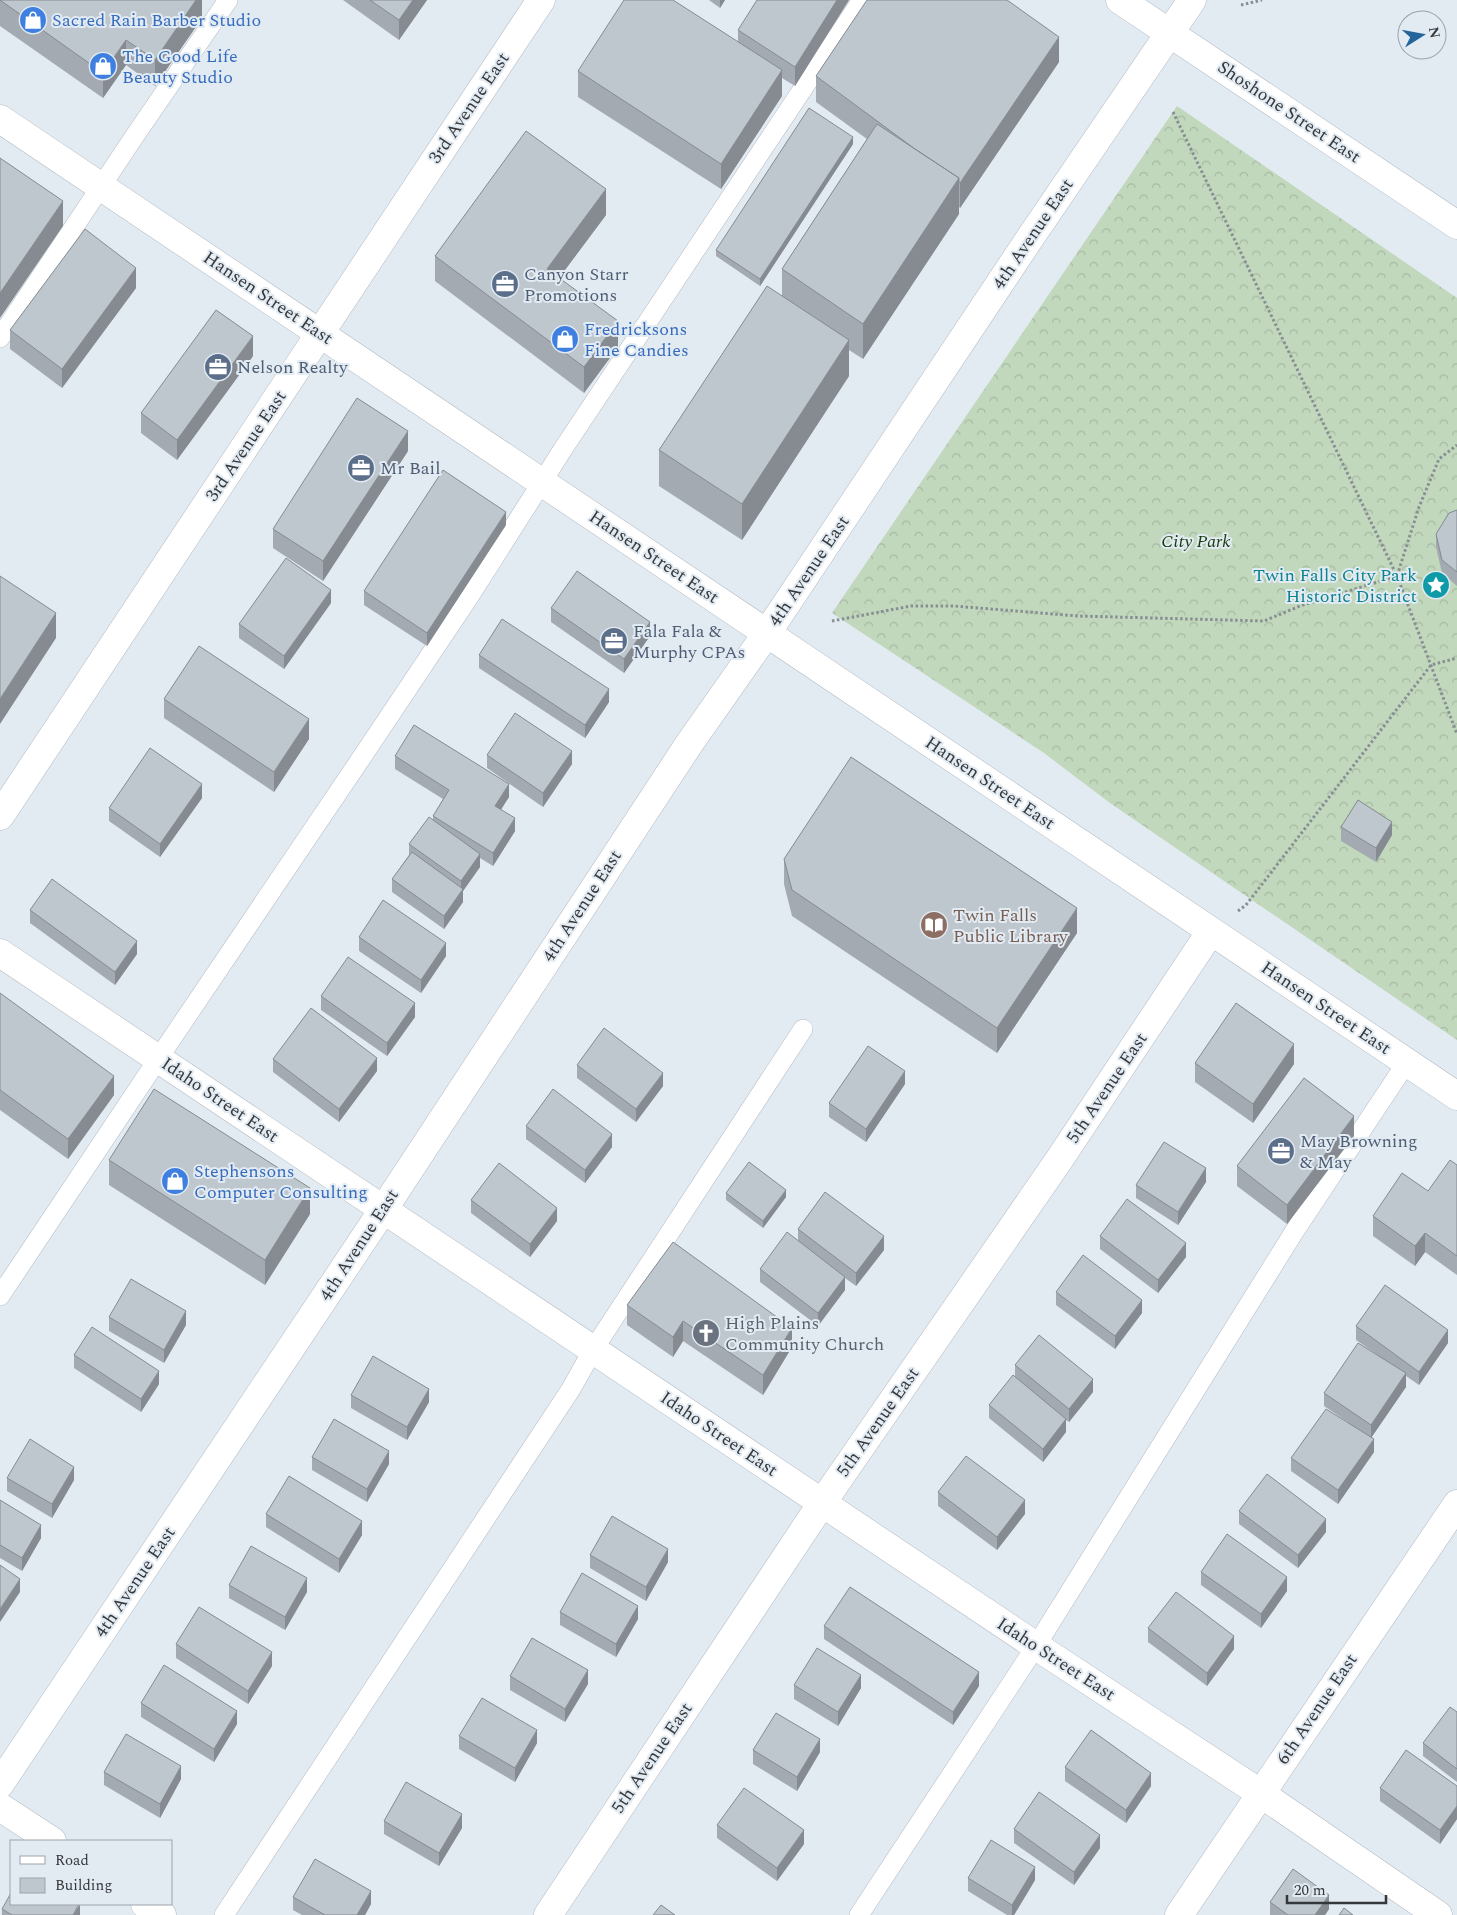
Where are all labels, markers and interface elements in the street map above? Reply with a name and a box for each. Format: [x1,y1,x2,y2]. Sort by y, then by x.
shop icon: Sacred Rain Barber Studio [18,5,48,35]
place label: Sacred Rain Barber Studio [52,7,261,34]
north arrow [1397,10,1447,60]
text: N [1423,25,1446,40]
place label: The Good Life Beauty Studio [122,43,238,91]
street label: 3rd Avenue East [422,47,516,169]
shop icon: The Good Life Beauty Studio [88,51,118,81]
street label: Shoshone Street East [1212,54,1366,170]
street label: 4th Avenue East [986,173,1080,295]
street label: Hansen Street East [198,244,338,352]
place label: Canyon Starr Promotions [524,261,629,309]
office icon: Canyon Starr Promotions [490,269,520,299]
place label: Fredricksons Fine Candies [584,316,689,364]
shop icon: Fredricksons Fine Candies [550,324,580,354]
office icon: Nelson Realty [203,352,233,382]
place label: Nelson Realty [237,354,349,381]
street label: 3rd Avenue East [199,385,293,507]
office icon: Mr Bail [346,453,376,483]
place label: Mr Bail [380,455,440,482]
street label: Hansen Street East [584,503,724,611]
street label: 4th Avenue East [762,510,856,632]
park label: City Park [1161,528,1231,555]
place label: Twin Falls City Park Historic District [1253,562,1417,610]
place icon: Twin Falls City Park Historic District [1421,570,1451,600]
place label: Fala Fala & Murphy CPAs [633,618,745,666]
office icon: Fala Fala & Murphy CPAs [599,626,629,656]
street label: Hansen Street East [920,729,1060,837]
street label: 4th Avenue East [536,845,628,967]
place label: Twin Falls Public Library [953,902,1069,950]
library icon: Twin Falls Public Library [919,910,949,940]
street label: Hansen Street East [1256,954,1396,1062]
street label: 5th Avenue East [1060,1027,1154,1149]
street label: Idaho Street East [156,1051,284,1149]
place label: May Browning & May [1300,1128,1418,1176]
office icon: May Browning & May [1266,1136,1296,1166]
place label: Stephensons Computer Consulting [194,1158,368,1206]
shop icon: Stephensons Computer Consulting [160,1166,190,1196]
street label: 4th Avenue East [313,1184,405,1306]
place label: High Plains Community Church [725,1310,884,1358]
church icon: High Plains Community Church [691,1318,721,1348]
street label: 5th Avenue East [830,1362,926,1482]
street label: Idaho Street East [655,1385,783,1483]
street label: 4th Avenue East [88,1521,182,1643]
street label: Idaho Street East [991,1610,1121,1708]
street label: 6th Avenue East [1270,1648,1364,1770]
street label: 5th Avenue East [605,1697,699,1819]
legend [10,1840,172,1905]
text: Road [55,1849,89,1872]
scale bar [1287,1872,1386,1904]
text: Building [55,1874,112,1897]
text: 20 m [1294,1879,1326,1902]

